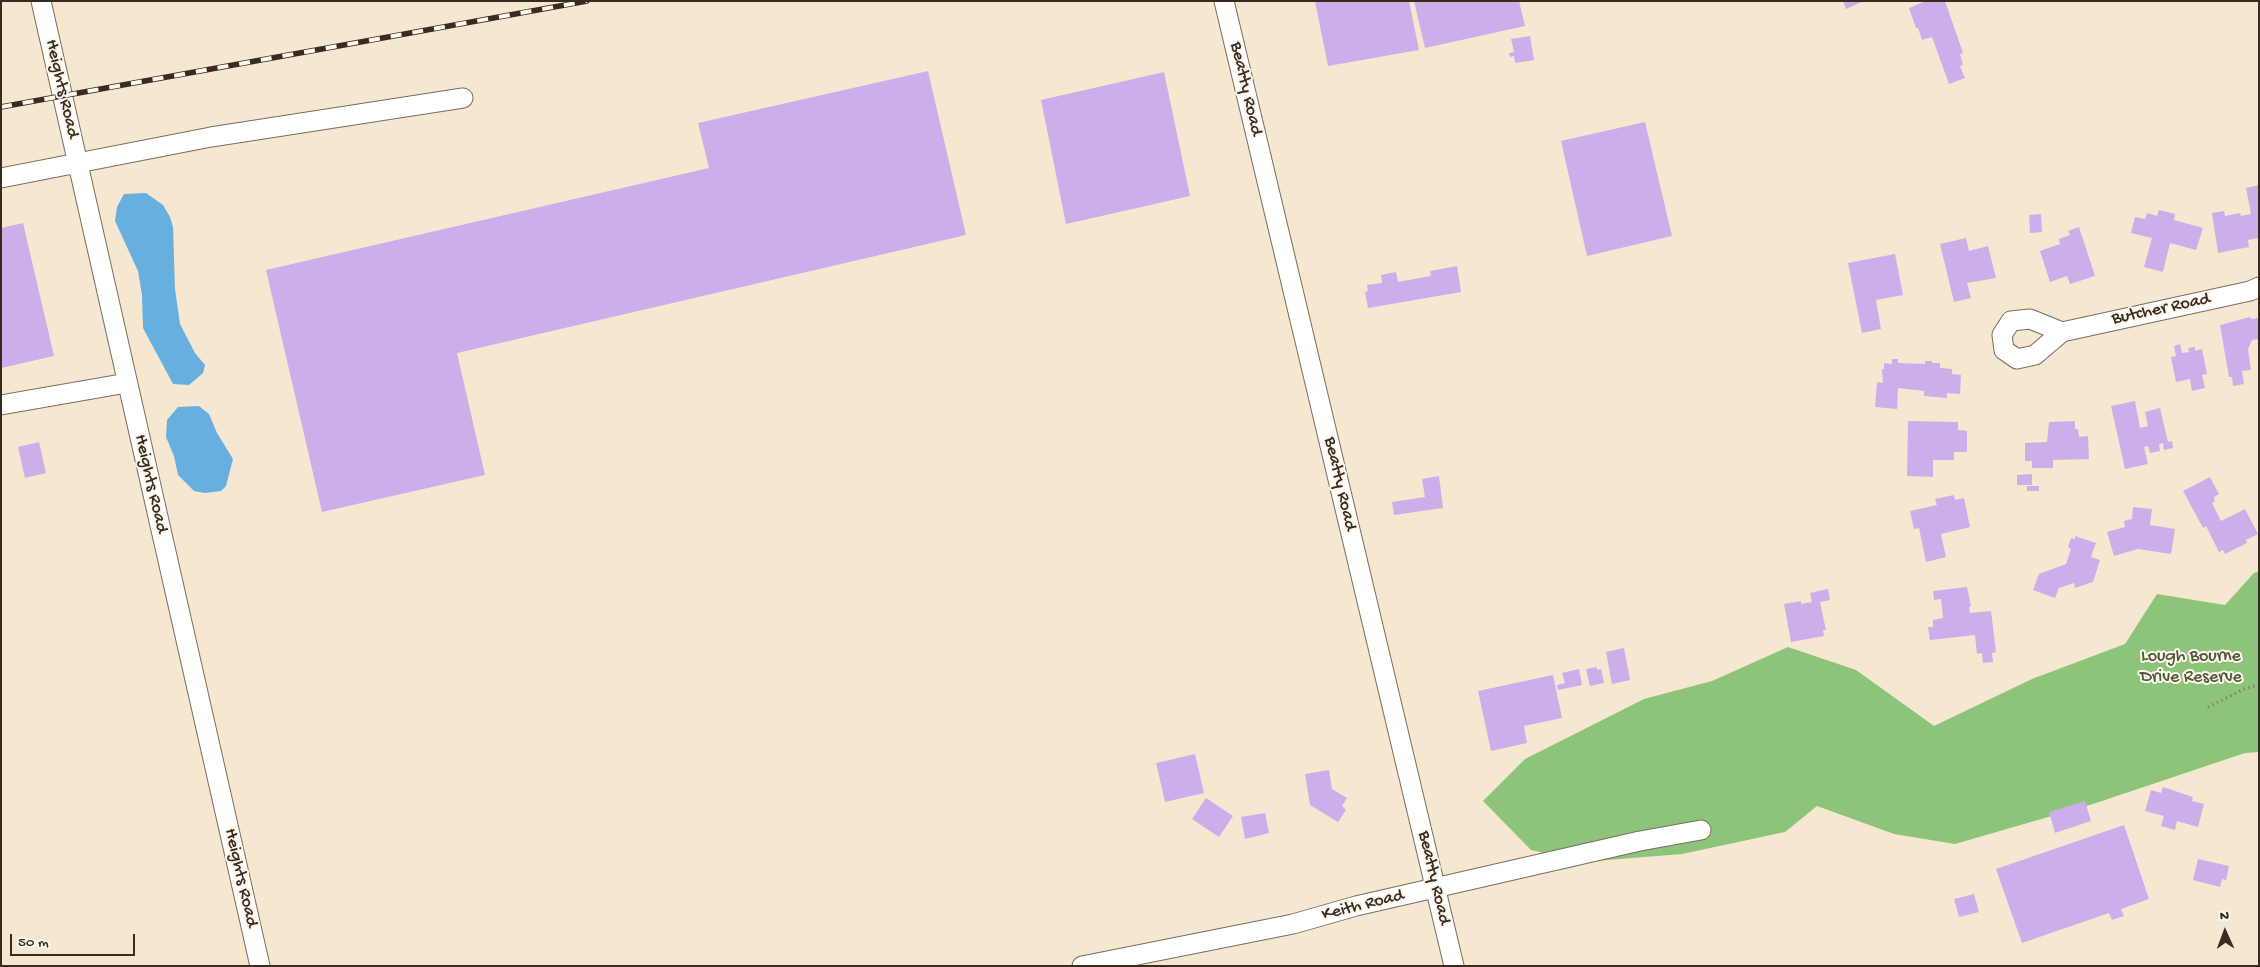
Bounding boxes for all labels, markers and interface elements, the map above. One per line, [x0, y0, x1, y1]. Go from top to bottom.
street label: Heights Road [39, 37, 83, 141]
street label: Beatty Road [1224, 40, 1266, 138]
street label: Butcher Road [2110, 289, 2212, 331]
street label: Heights Road [128, 432, 172, 536]
street label: Beatty Road [1318, 435, 1360, 533]
park label: Lough Bourne Drive Reserve [2140, 646, 2242, 689]
street label: Heights Road [218, 826, 262, 930]
street label: Beatty Road [1412, 829, 1454, 927]
street label: Keith Road [1320, 885, 1406, 927]
north arrow [2200, 907, 2250, 957]
text: N [2220, 908, 2229, 925]
scale bar [12, 924, 138, 956]
text: 50 m [18, 934, 49, 952]

